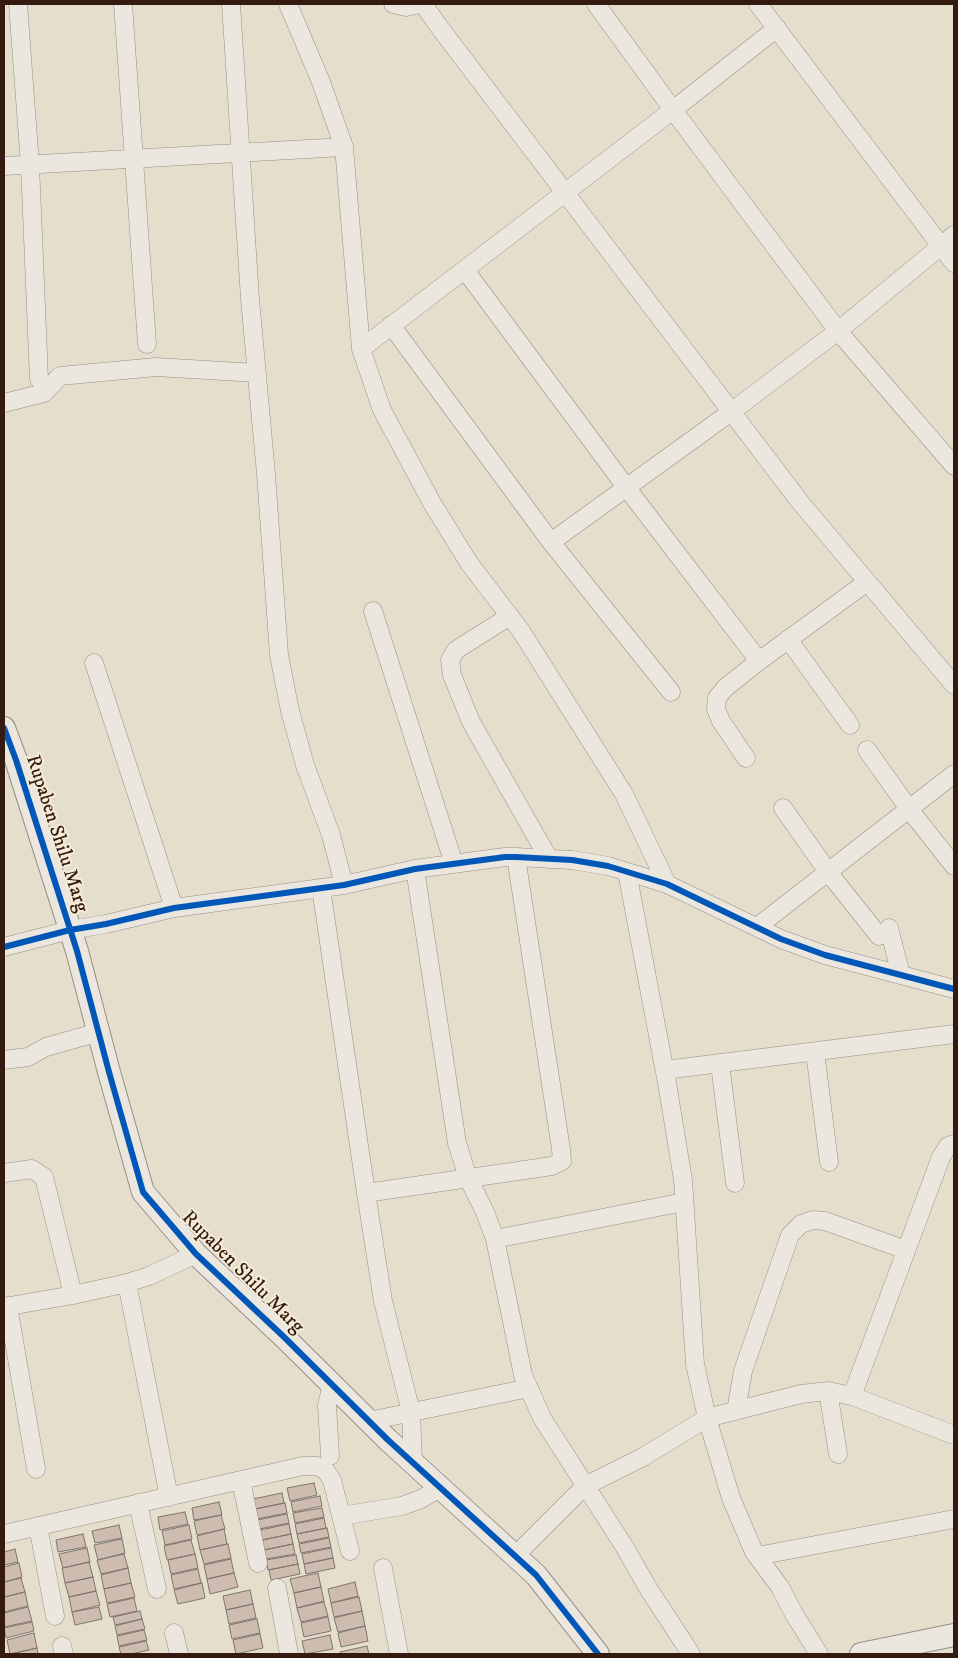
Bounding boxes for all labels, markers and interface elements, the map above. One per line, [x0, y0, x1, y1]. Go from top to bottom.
street label: Rupaben Shilu Marg [19, 752, 93, 916]
street label: Rupaben Shilu Marg [176, 1207, 308, 1339]

